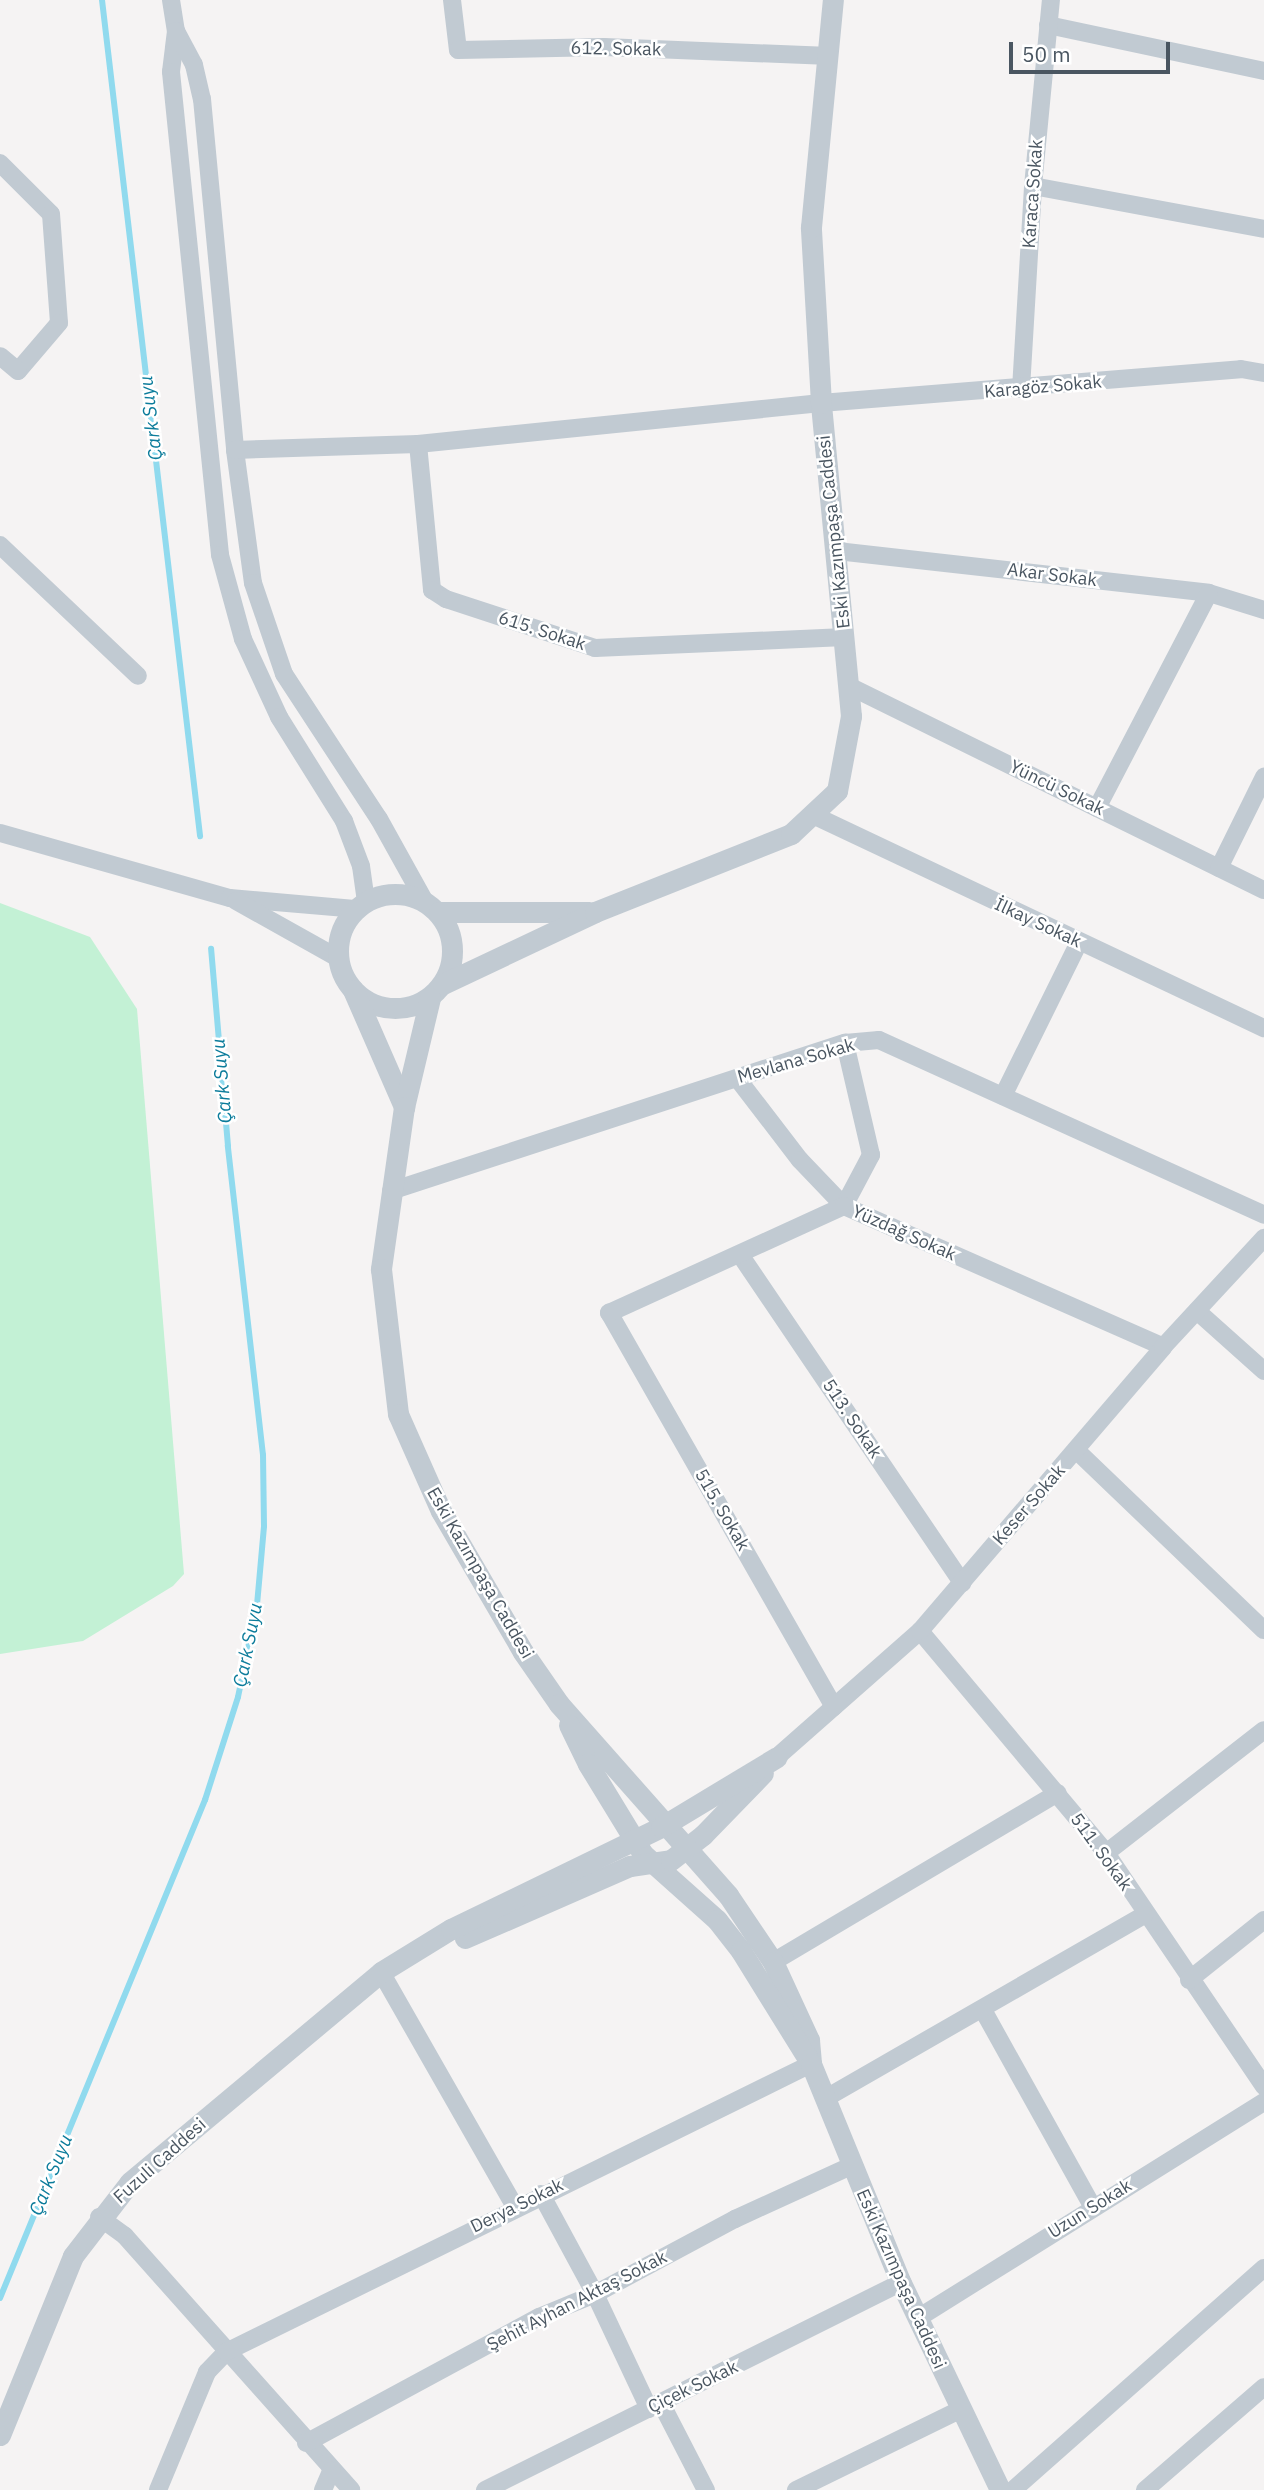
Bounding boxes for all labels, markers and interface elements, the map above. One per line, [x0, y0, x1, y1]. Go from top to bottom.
scale bar [1012, 28, 1173, 72]
street label: 612. Sokak [571, 37, 661, 61]
text: 50 m [1022, 40, 1071, 68]
street label: Karaca Sokak [1018, 139, 1048, 249]
street label: Karagöz Sokak [983, 371, 1103, 403]
water label: Çark Suyu [135, 374, 167, 462]
street label: Eski Kazımpaşa Caddesi [813, 434, 855, 630]
street label: Akar Sokak [1006, 559, 1098, 591]
street label: 615. Sokak [496, 607, 588, 655]
street label: Yüncü Sokak [1006, 756, 1108, 820]
street label: İlkay Sokak [991, 894, 1085, 952]
street label: Mevlana Sokak [735, 1034, 857, 1088]
water label: Çark Suyu [207, 1038, 237, 1124]
street label: Yüzdağ Sokak [849, 1200, 959, 1266]
street label: 513. Sokak [818, 1375, 886, 1463]
street label: Keser Sokak [988, 1460, 1070, 1550]
street label: 515. Sokak [690, 1465, 754, 1555]
street label: Eski Kazımpaşa Caddesi [422, 1483, 538, 1663]
water label: Çark Suyu [229, 1601, 267, 1689]
street label: 511. Sokak [1066, 1809, 1136, 1895]
street label: Fuzuli Caddesi [109, 2114, 211, 2208]
water label: Çark Suyu [25, 2131, 77, 2219]
street label: Derya Sokak [467, 2174, 567, 2238]
street label: Uzun Sokak [1044, 2175, 1136, 2243]
street label: Eski Kazımpaşa Caddesi [852, 2186, 950, 2372]
street label: Şehit Ayhan Aktaş Sokak [483, 2246, 671, 2356]
street label: Çiçek Sokak [645, 2356, 741, 2418]

